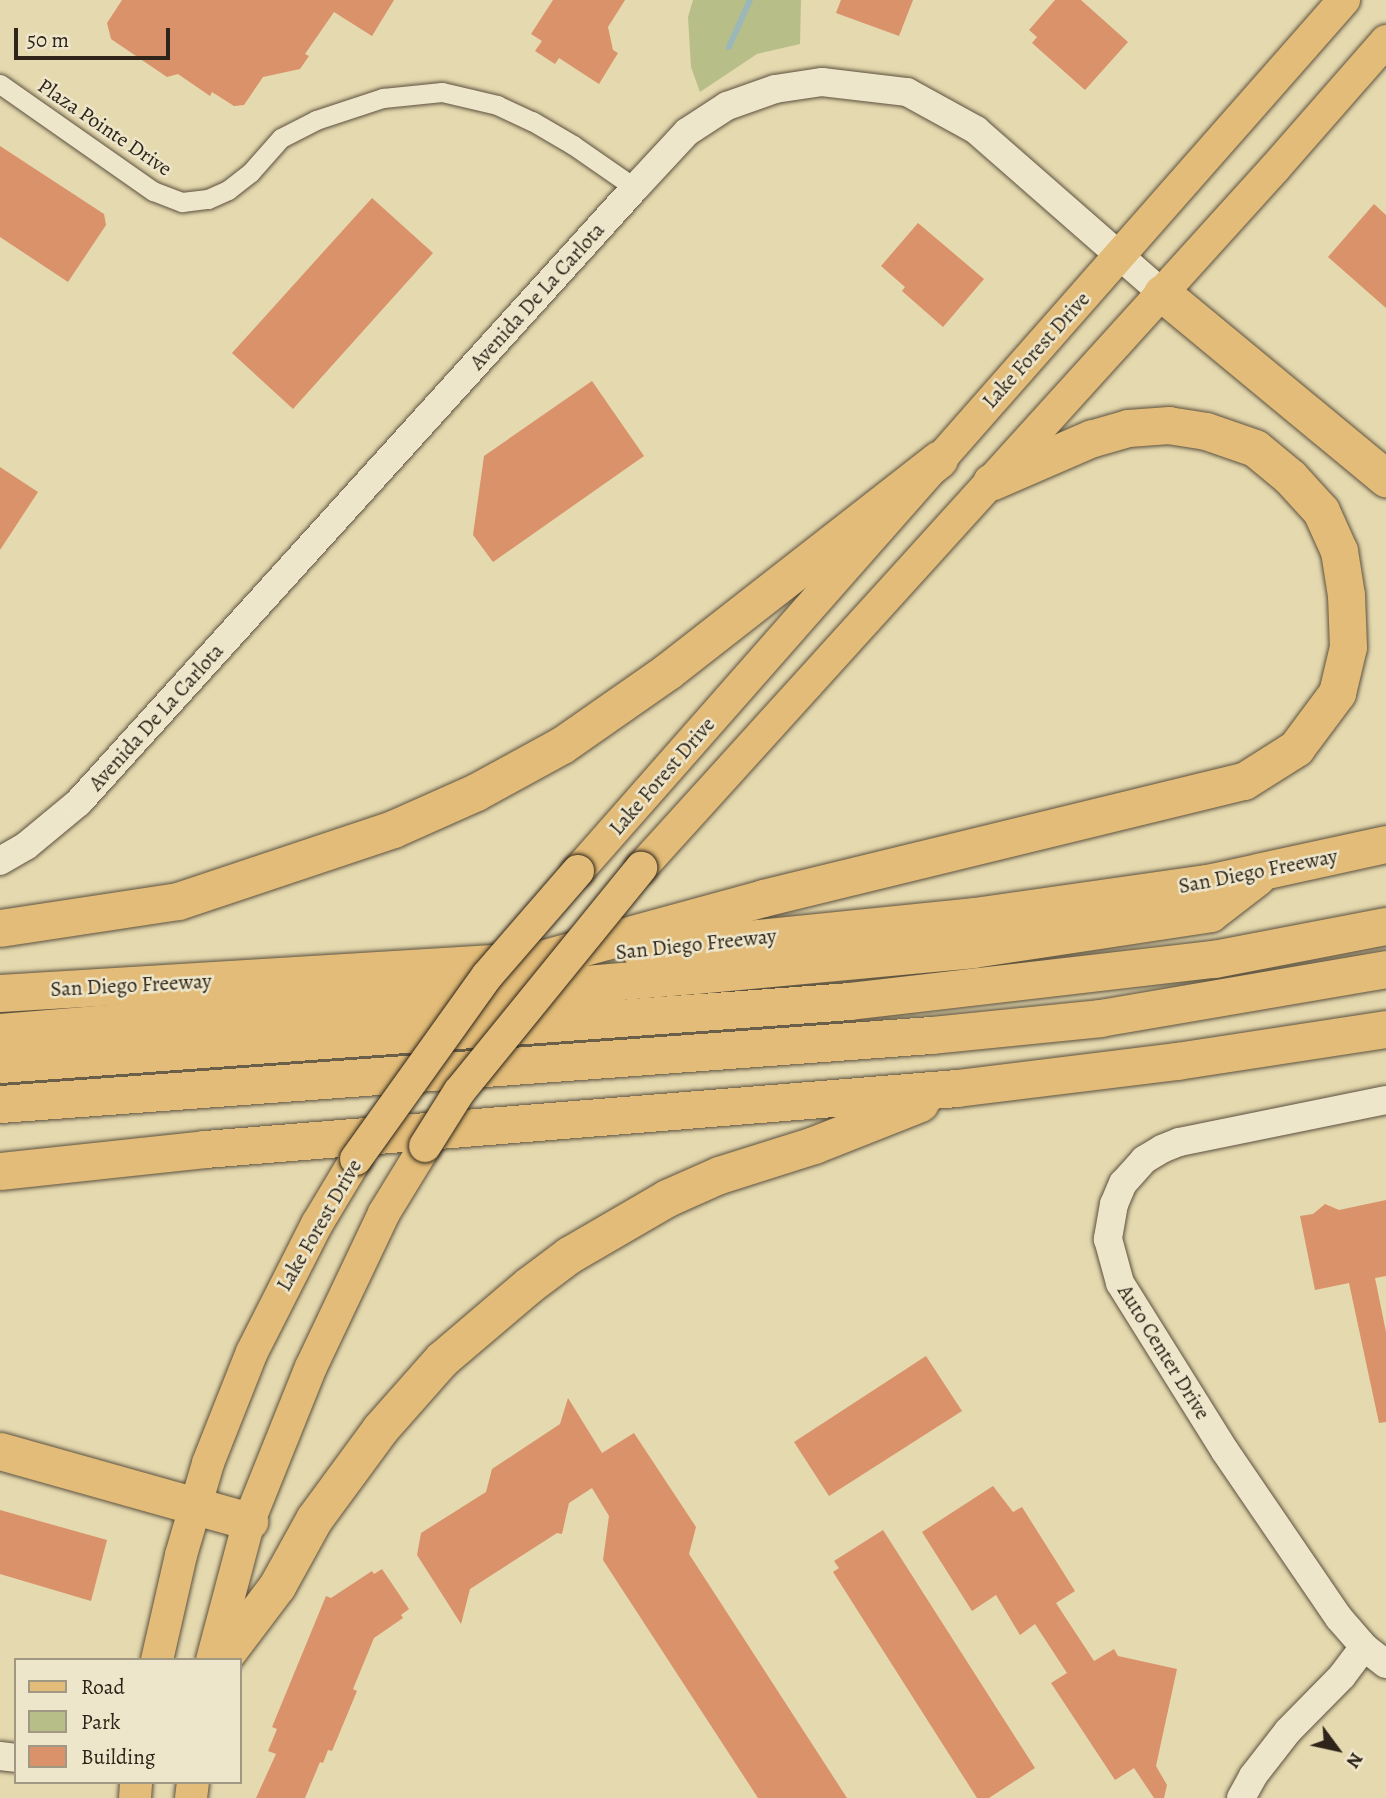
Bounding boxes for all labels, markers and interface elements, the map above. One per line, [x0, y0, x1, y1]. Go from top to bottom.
scale bar [18, 14, 173, 58]
text: 50 m [27, 26, 69, 54]
street label: Plaza Pointe Drive [33, 73, 177, 181]
street label: Avenida De La Carlota [464, 217, 610, 375]
street label: Lake Forest Drive [977, 287, 1095, 413]
street label: Avenida De La Carlota [83, 638, 229, 796]
street label: Lake Forest Drive [604, 712, 720, 840]
street label: San Diego Freeway [1176, 843, 1340, 899]
street label: San Diego Freeway [614, 923, 778, 965]
street label: San Diego Freeway [50, 968, 212, 1002]
street label: Lake Forest Drive [271, 1155, 367, 1295]
street label: Auto Center Drive [1112, 1280, 1216, 1424]
legend [14, 1658, 242, 1784]
text: Road [81, 1673, 125, 1701]
text: Park [81, 1708, 120, 1736]
north arrow [1302, 1714, 1372, 1784]
text: Building [81, 1743, 155, 1771]
text: N [1340, 1748, 1369, 1773]

